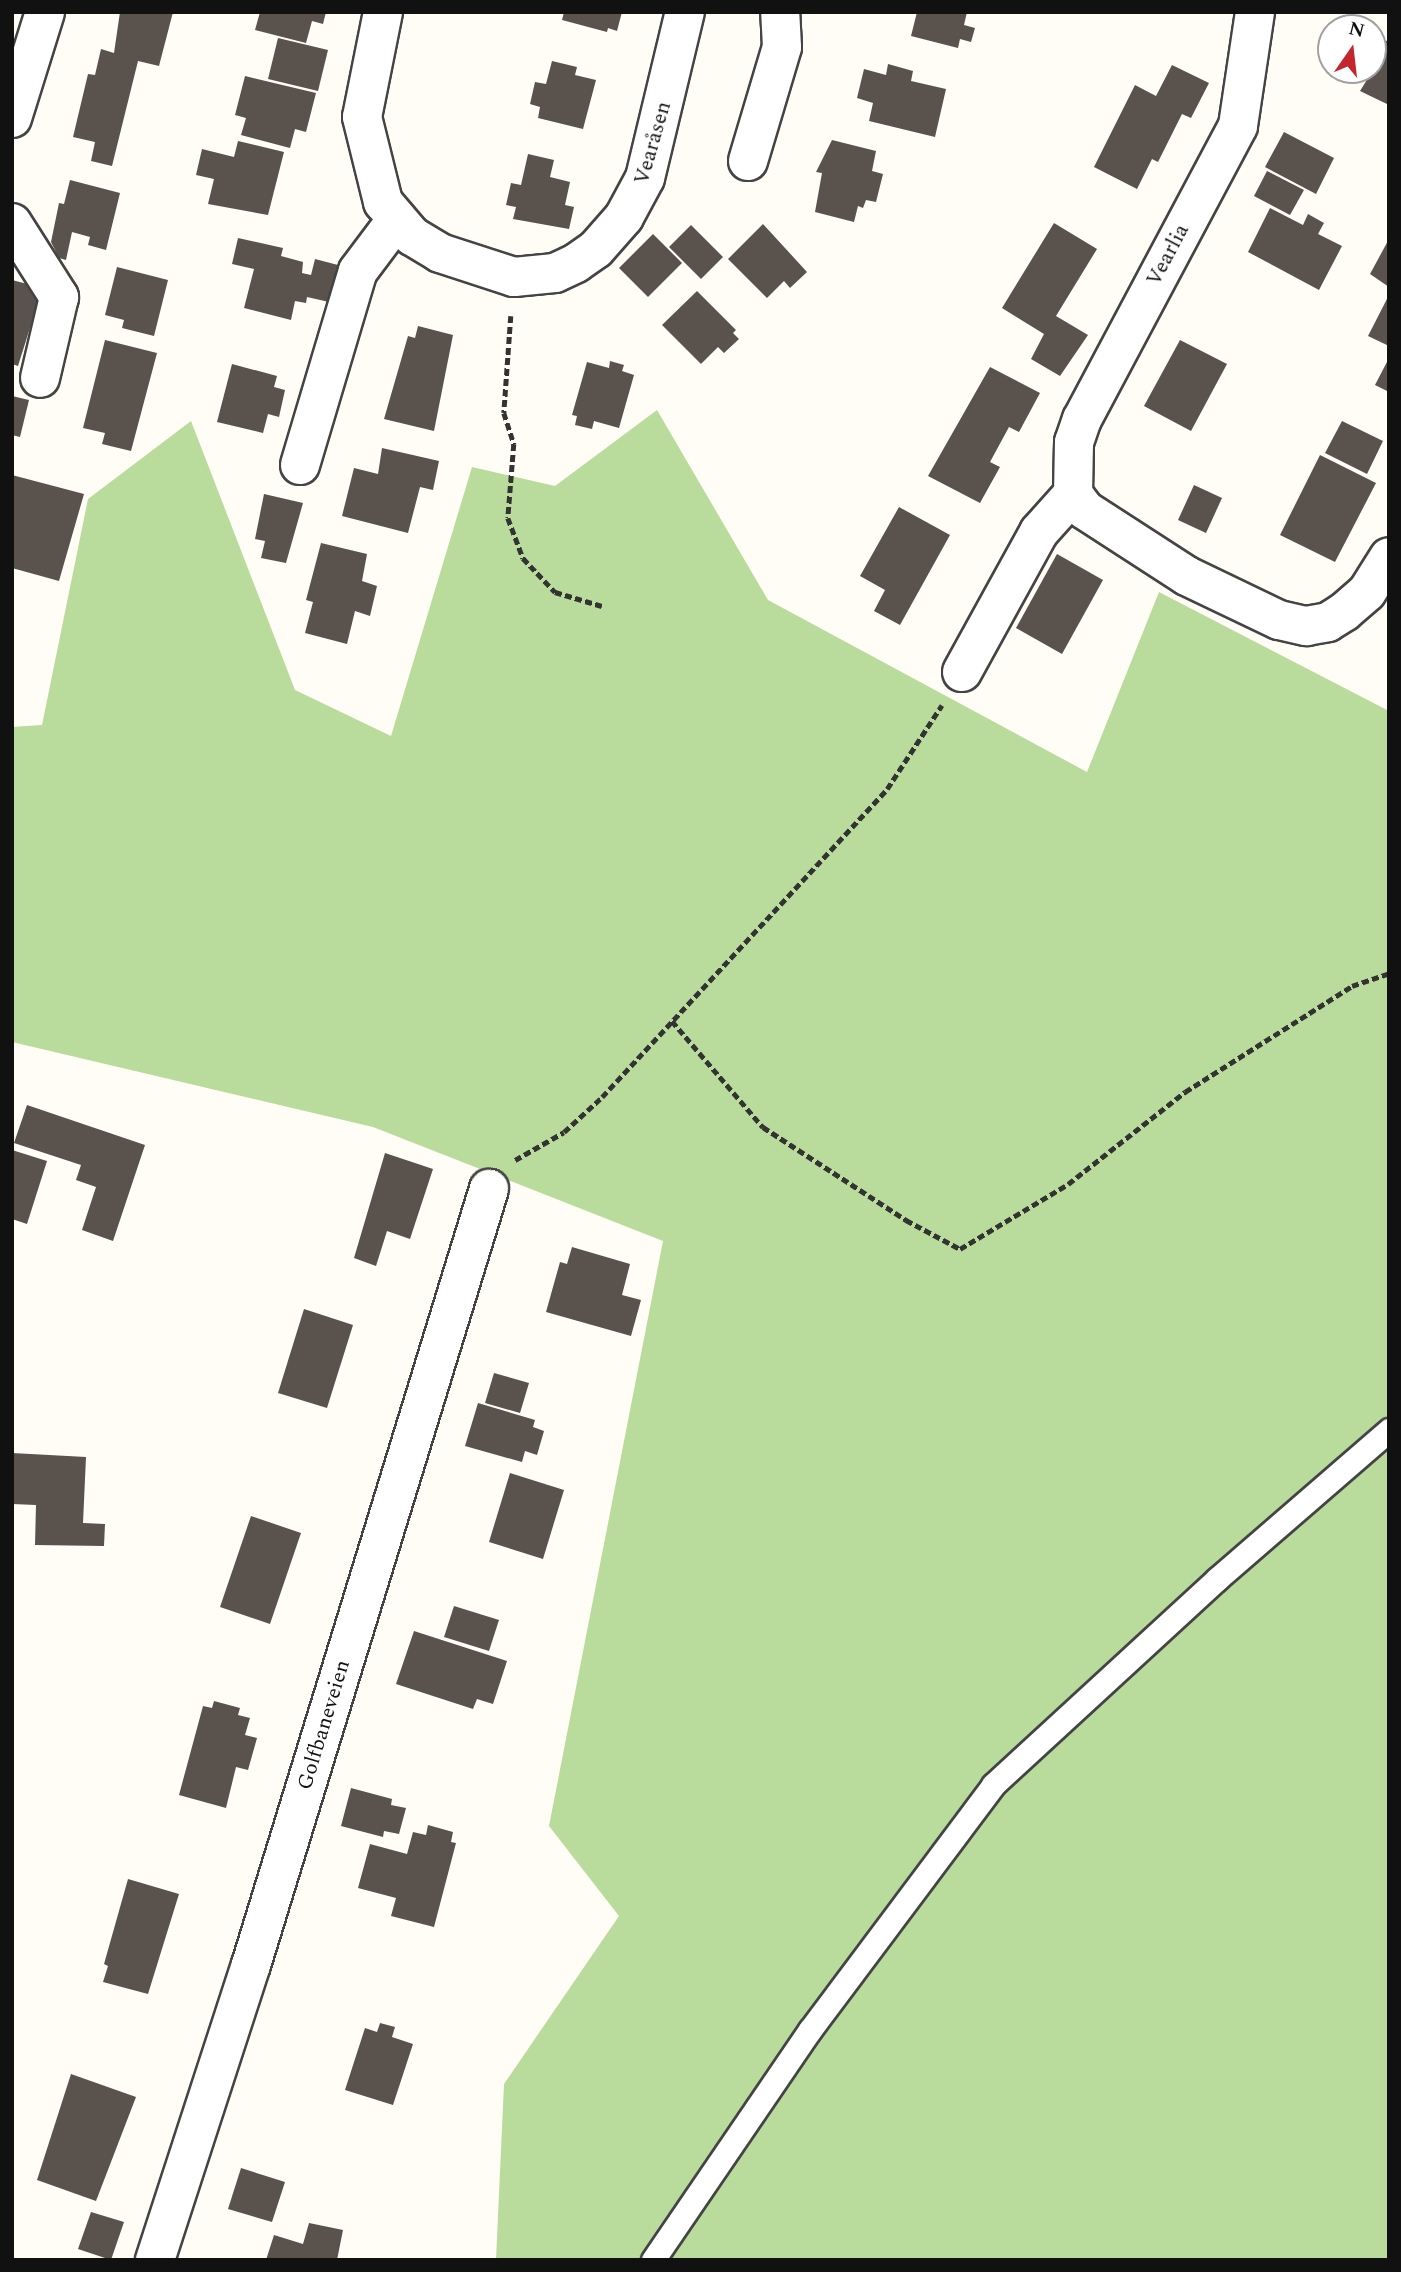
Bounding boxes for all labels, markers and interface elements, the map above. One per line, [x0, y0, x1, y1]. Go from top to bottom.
north arrow [1317, 14, 1387, 84]
text: N [1346, 14, 1368, 46]
street label: Vearåsen [629, 99, 677, 187]
street label: Vearlia [1141, 220, 1195, 290]
street label: Golfbaneveien [292, 1657, 356, 1793]

